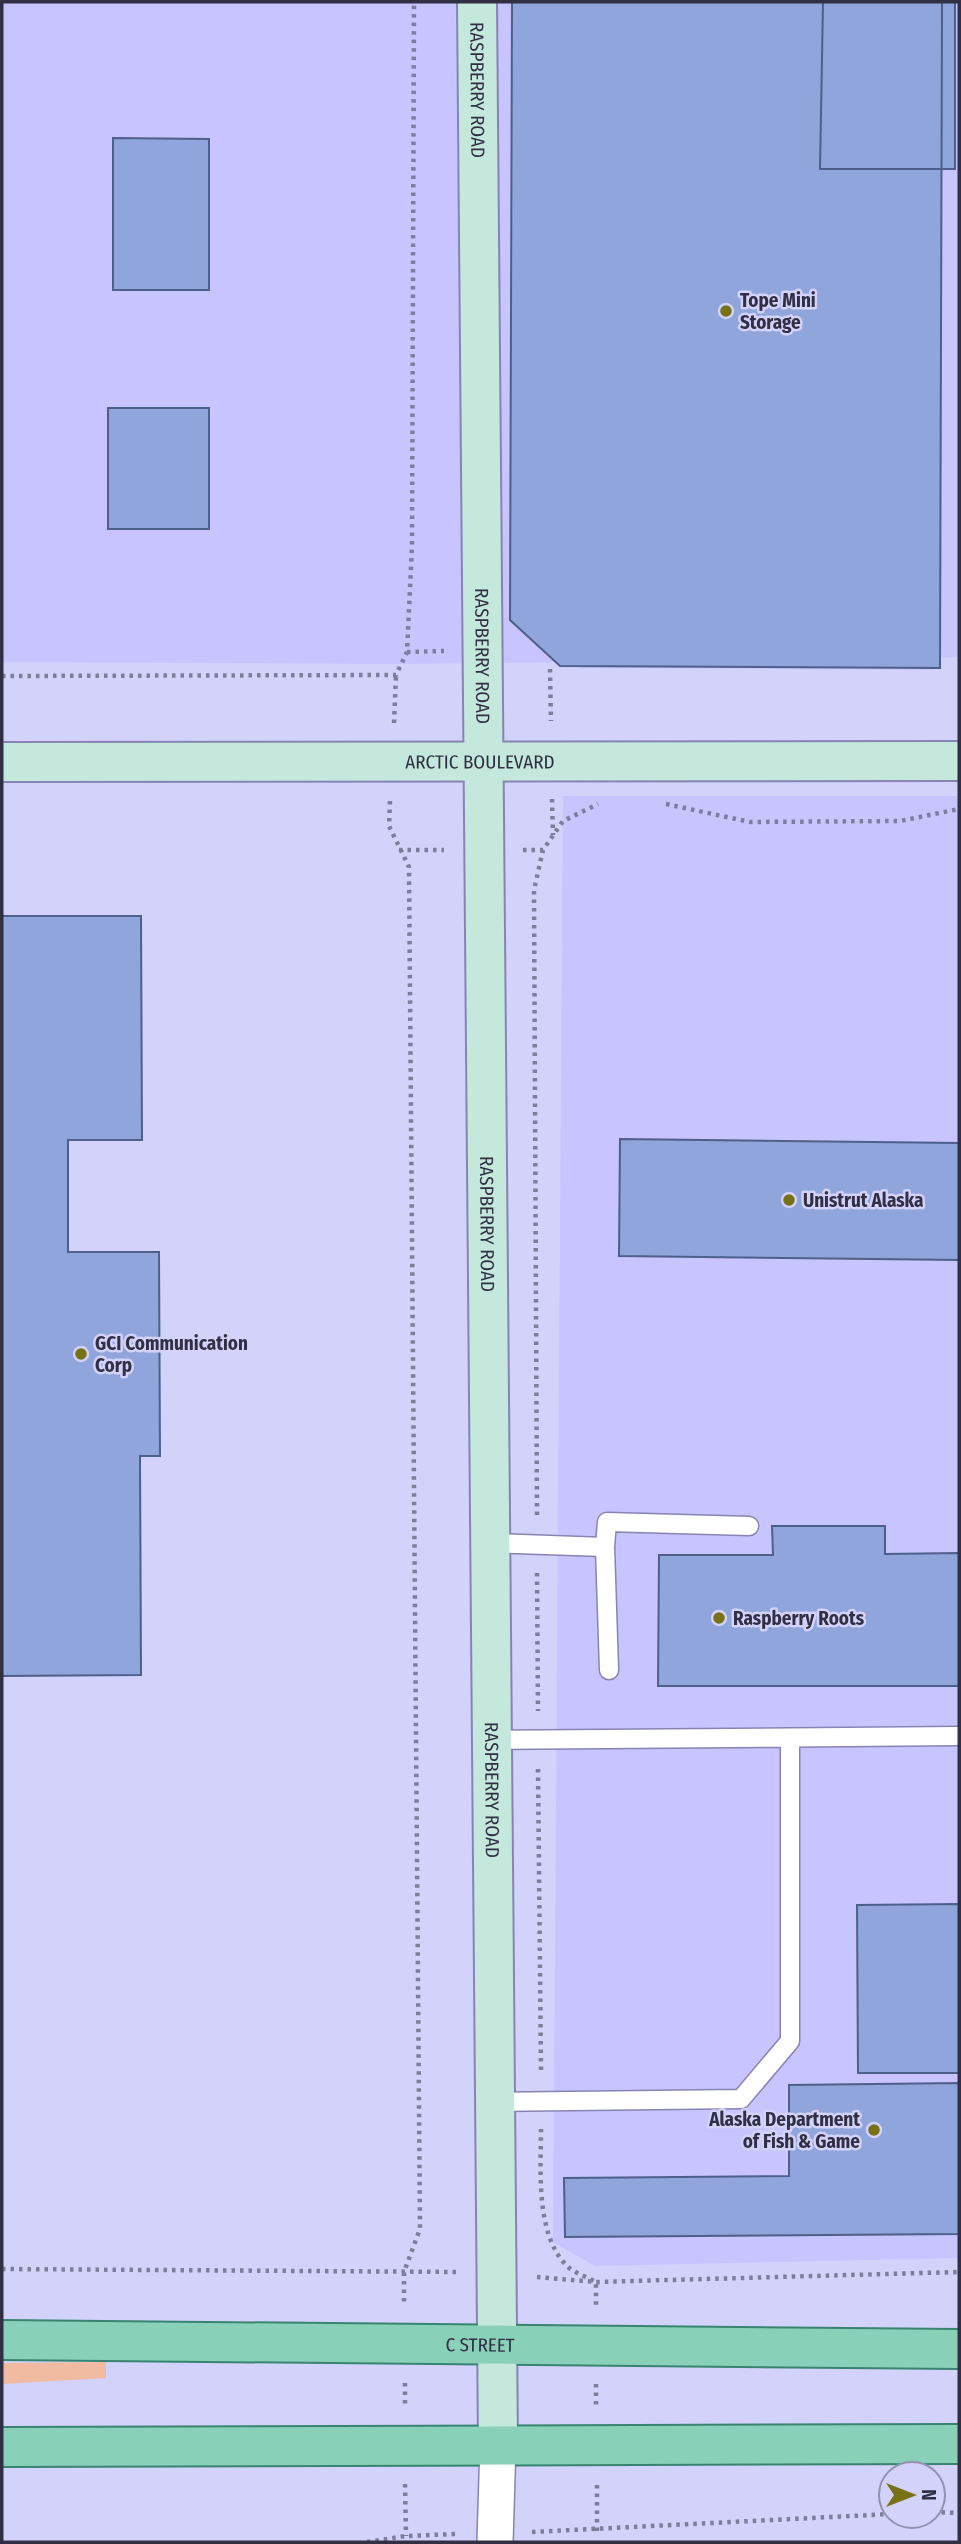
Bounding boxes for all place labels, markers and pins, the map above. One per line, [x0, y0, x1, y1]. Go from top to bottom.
place label: Tope Mini Storage [740, 289, 816, 334]
marker: Tope Mini Storage [718, 303, 734, 319]
place label: Unistrut Alaska [803, 1189, 923, 1212]
marker: Unistrut Alaska [781, 1192, 797, 1208]
place label: GCI Communication Corp [95, 1332, 248, 1377]
marker: GCI Communication Corp [73, 1346, 89, 1362]
place label: Raspberry Roots [733, 1607, 865, 1630]
marker: Raspberry Roots [711, 1610, 727, 1626]
place label: Alaska Department of Fish & Game [708, 2108, 860, 2153]
marker: Alaska Department of Fish & Game [866, 2122, 882, 2138]

